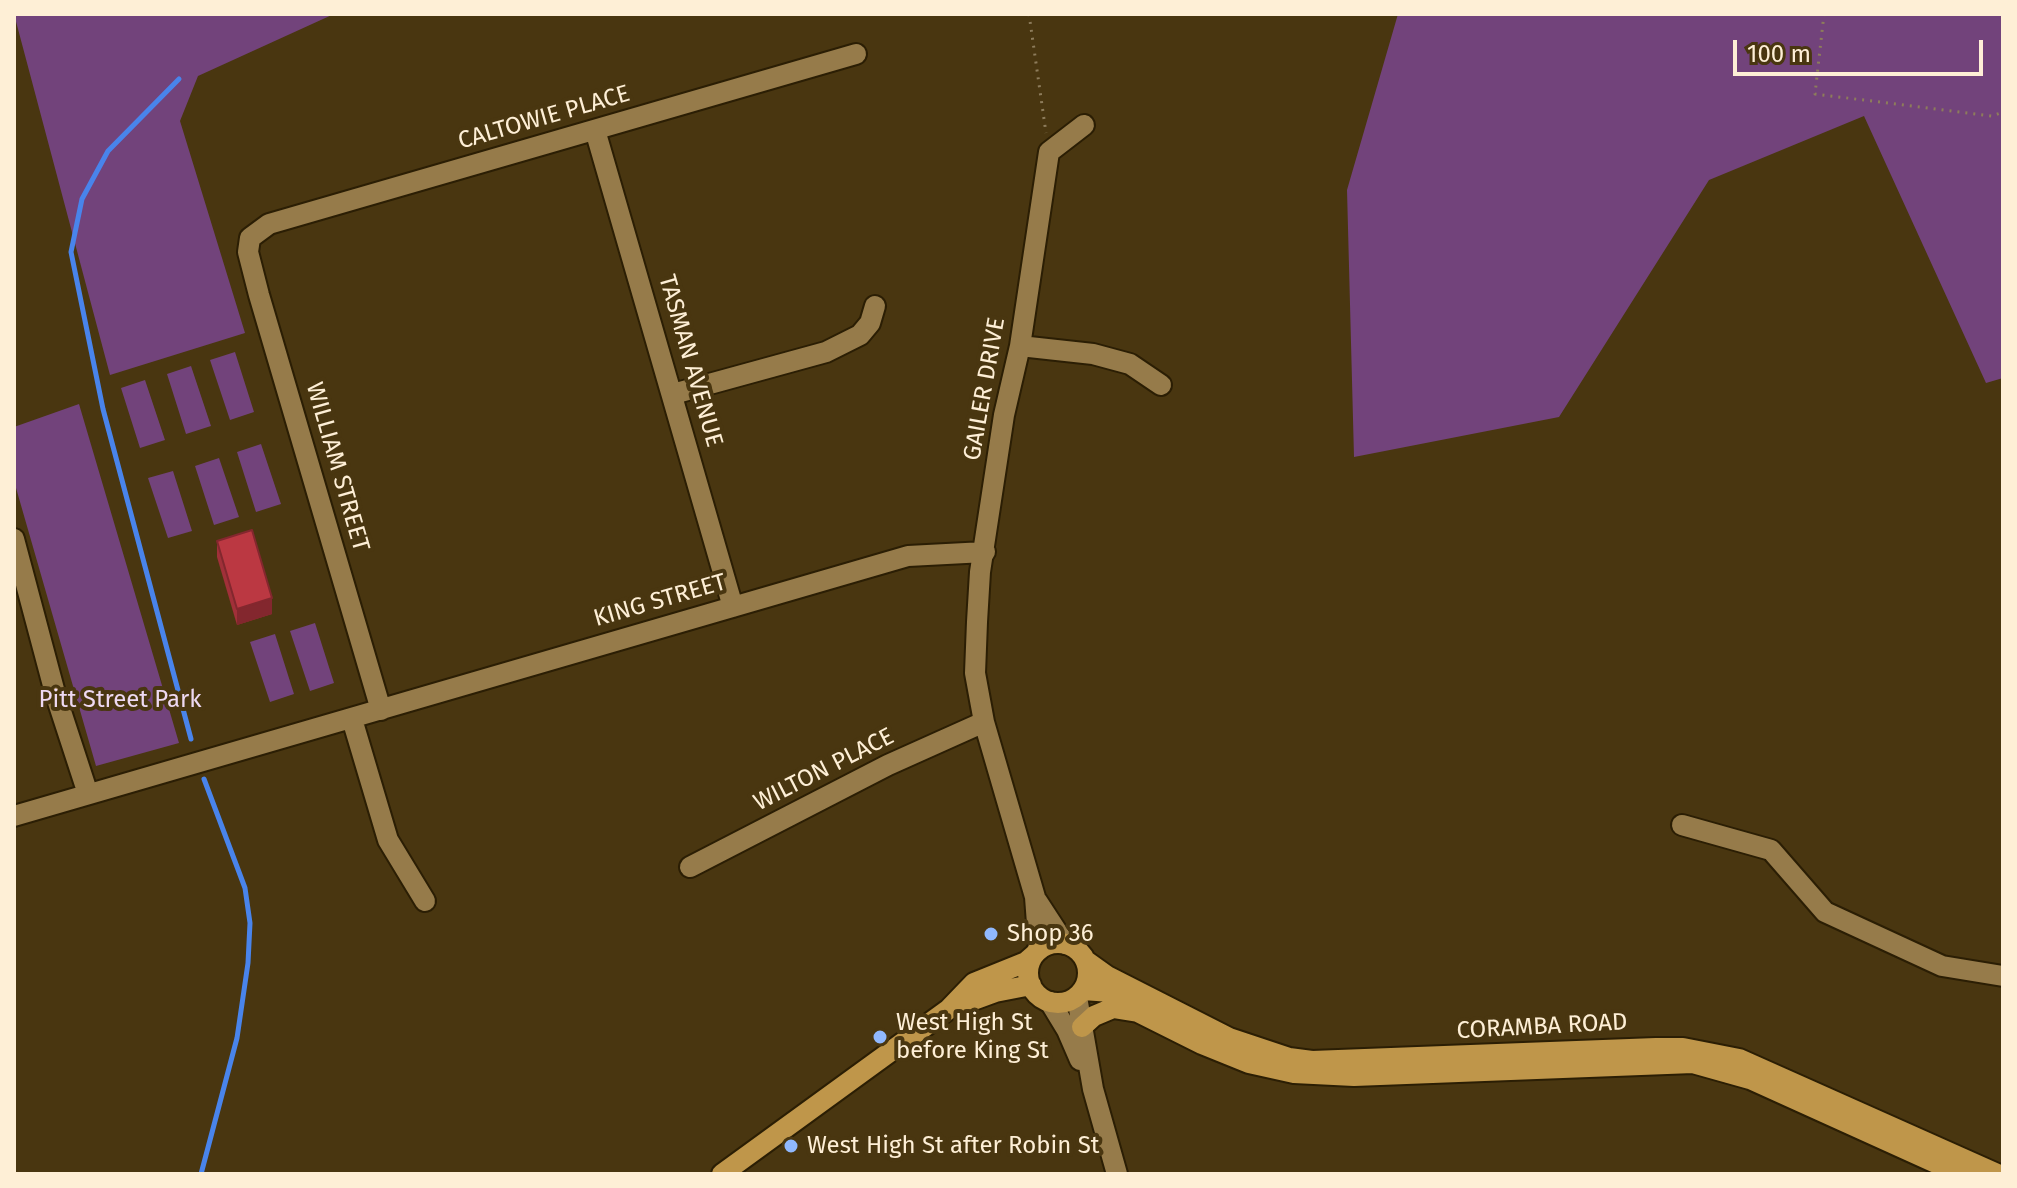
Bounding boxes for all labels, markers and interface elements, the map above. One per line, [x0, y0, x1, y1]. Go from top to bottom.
scale bar [1737, 24, 1987, 74]
text: 100 m [1747, 40, 1811, 68]
street label: CALTOWIE PLACE [455, 80, 633, 156]
street label: TASMAN AVENUE [652, 272, 728, 450]
street label: GAILER DRIVE [958, 315, 1012, 463]
street label: WILLIAM STREET [299, 379, 375, 555]
street label: KING STREET [590, 568, 730, 634]
park label: Pitt Street Park [38, 686, 202, 714]
street label: WILTON PLACE [749, 722, 899, 818]
place label: Shop 36 [1007, 920, 1094, 948]
marker: Shop 36 [982, 925, 1000, 943]
street label: CORAMBA ROAD [1456, 1008, 1628, 1046]
place label: West High St before King St [896, 1009, 1049, 1065]
marker: West High St before King St [871, 1028, 889, 1046]
place label: West High St after Robin St [807, 1132, 1099, 1160]
marker: West High St after Robin St [782, 1137, 800, 1155]

